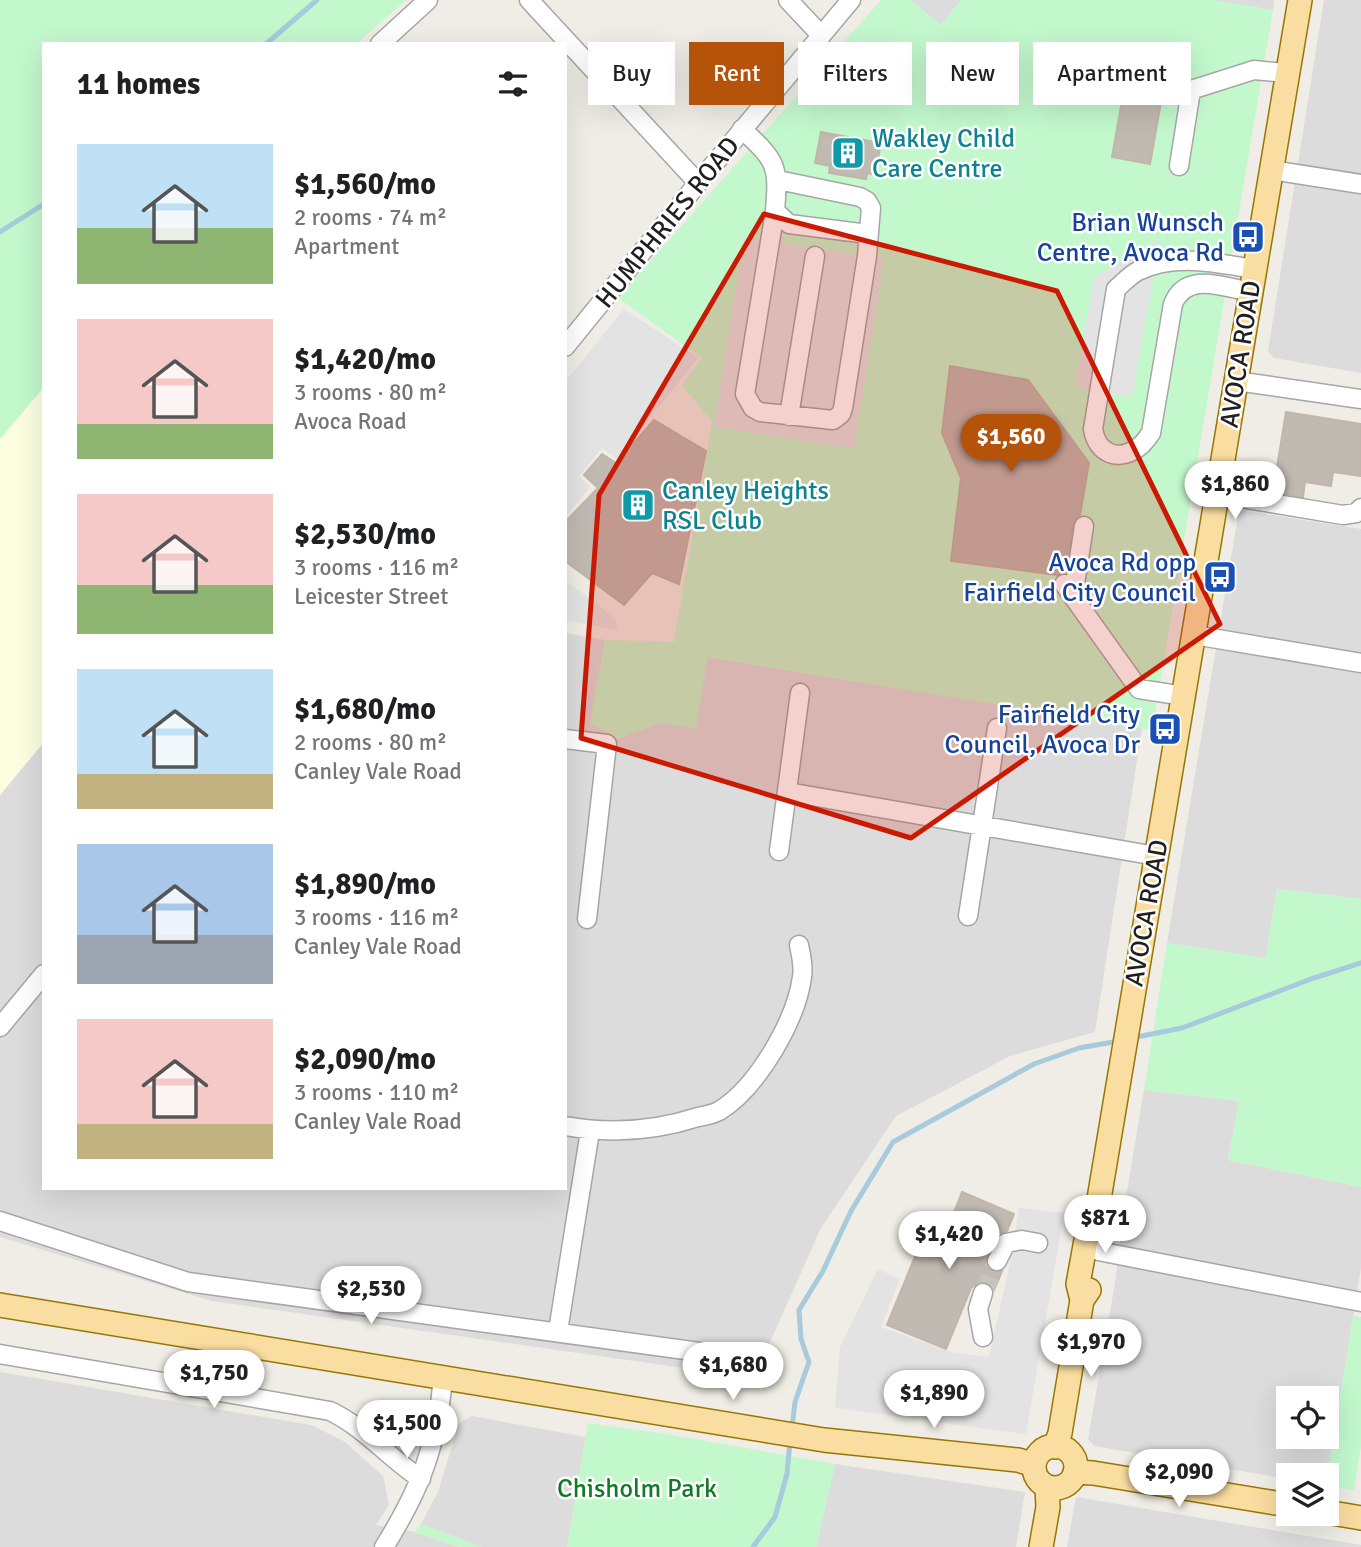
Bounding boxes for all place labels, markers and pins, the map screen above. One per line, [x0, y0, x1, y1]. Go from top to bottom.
place label: Wakley Child Care Centre [872, 123, 1015, 185]
building icon: Wakley Child Care Centre [829, 134, 867, 172]
place label: Brian Wunsch Centre, Avoca Rd [1037, 207, 1224, 269]
bus stop icon: Brian Wunsch Centre, Avoca Rd [1229, 218, 1267, 256]
pin: $1,560 [954, 414, 1068, 474]
pin: $1,860 [1178, 462, 1292, 521]
place label: Canley Heights RSL Club [662, 475, 829, 537]
building icon: Canley Heights RSL Club [619, 486, 657, 524]
place label: Avoca Rd opp Fairfield City Council [963, 547, 1196, 609]
bus stop icon: Avoca Rd opp Fairfield City Council [1201, 558, 1239, 596]
place label: Fairfield City Council, Avoca Dr [945, 699, 1140, 761]
bus stop icon: Fairfield City Council, Avoca Dr [1146, 710, 1184, 748]
pin: $871 [1064, 1196, 1146, 1255]
pin: $1,420 [892, 1212, 1006, 1271]
pin: $2,530 [314, 1266, 428, 1326]
pin: $1,970 [1034, 1320, 1148, 1379]
pin: $1,680 [676, 1342, 790, 1402]
pin: $1,750 [157, 1350, 271, 1410]
pin: $1,890 [877, 1370, 991, 1430]
pin: $1,500 [350, 1400, 464, 1460]
pin: $2,090 [1122, 1450, 1236, 1509]

